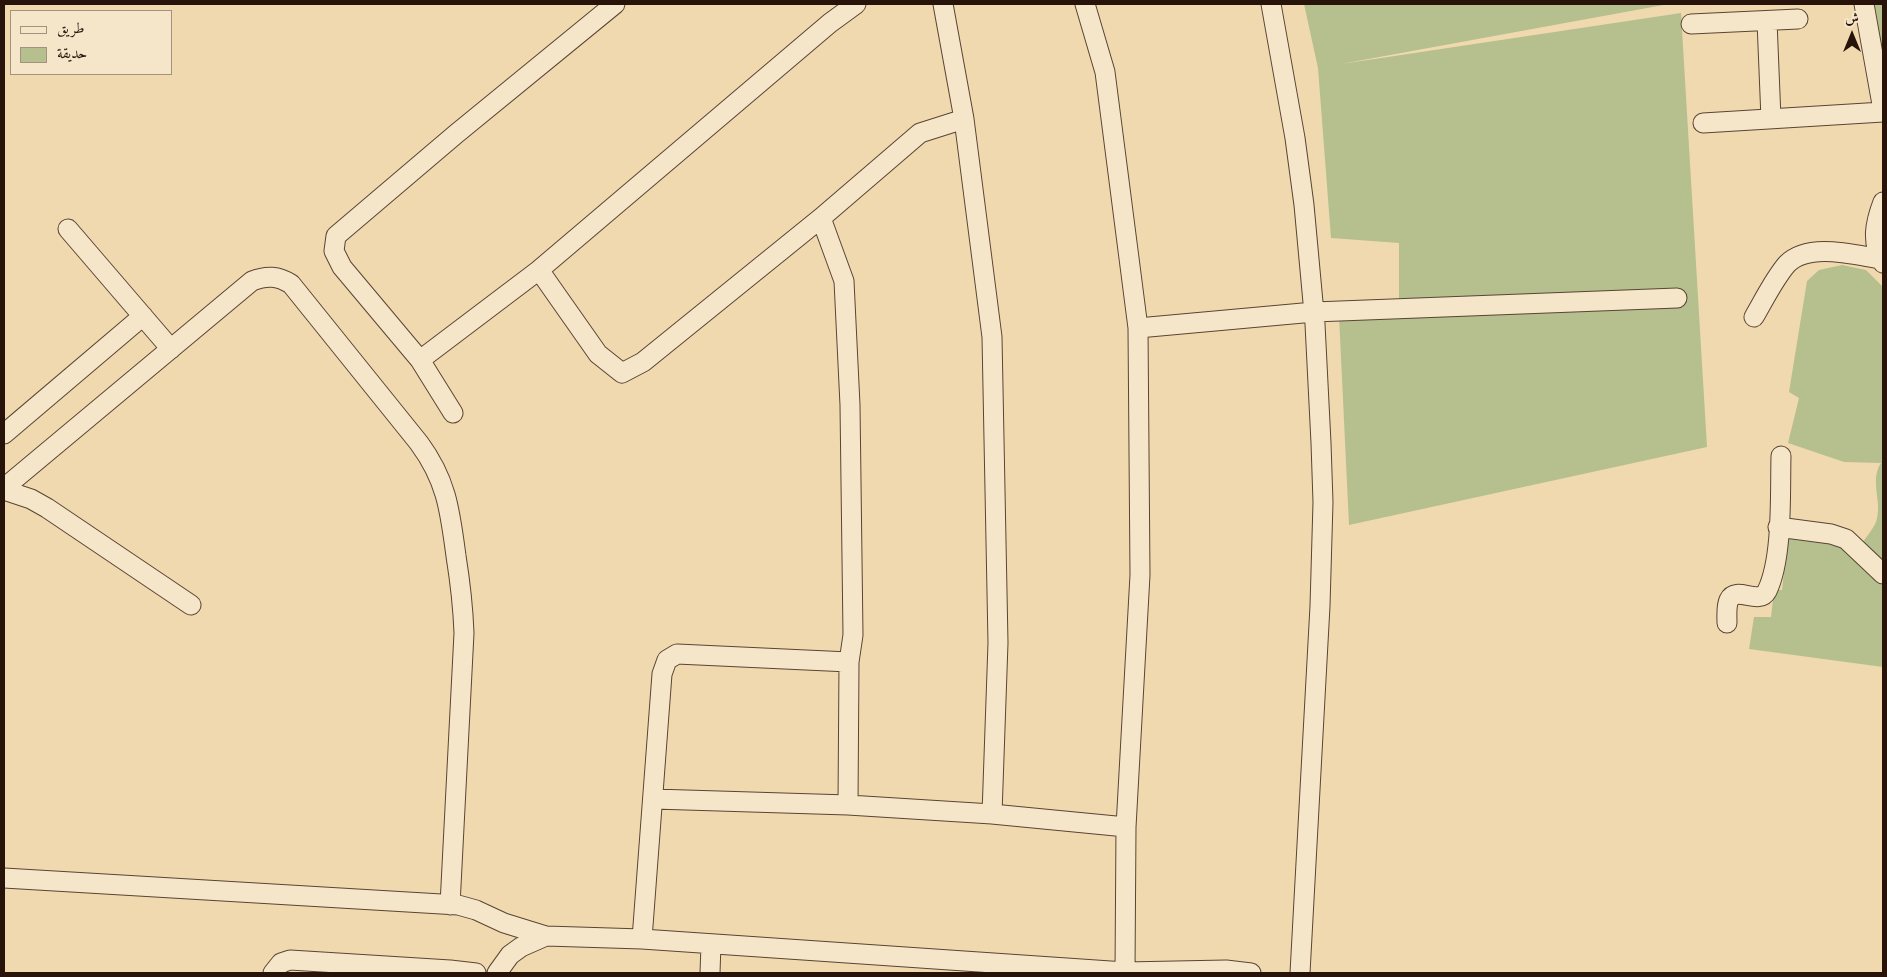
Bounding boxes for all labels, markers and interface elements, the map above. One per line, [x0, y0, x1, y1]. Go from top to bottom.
legend [10, 10, 172, 75]
north arrow [1827, 10, 1877, 60]
text: ش [1845, 10, 1859, 30]
text: طريق [57, 19, 84, 40]
text: حديقة [57, 44, 87, 65]

